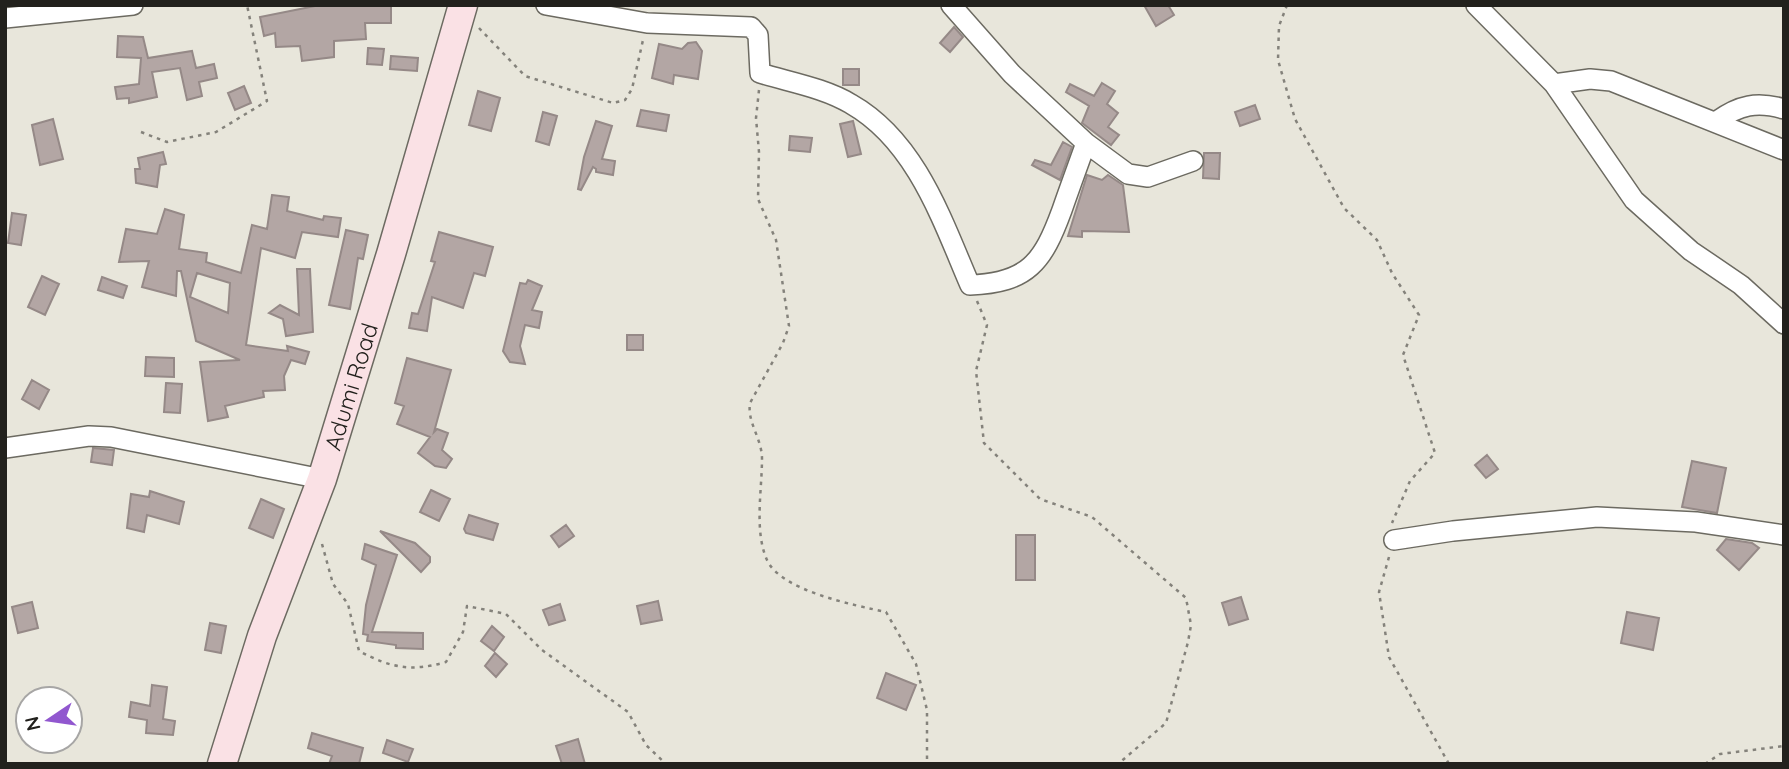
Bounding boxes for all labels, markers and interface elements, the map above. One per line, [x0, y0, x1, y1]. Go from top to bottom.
street label: Adumi Road [317, 319, 384, 454]
north arrow [14, 685, 84, 755]
text: N [19, 714, 46, 733]

